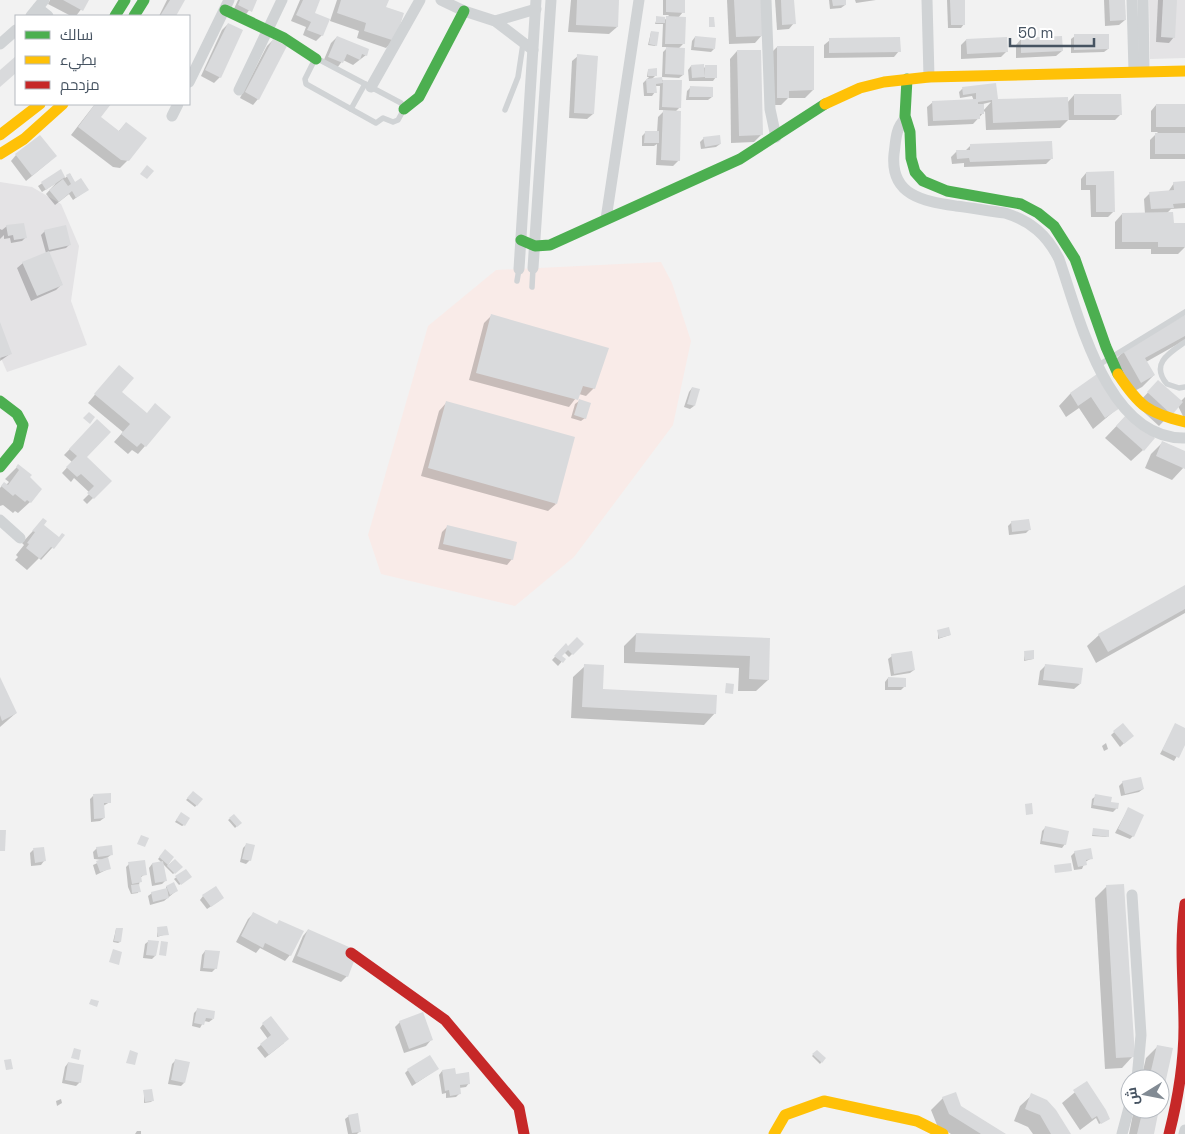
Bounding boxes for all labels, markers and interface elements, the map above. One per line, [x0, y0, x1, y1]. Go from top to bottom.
legend [15, 15, 190, 105]
scale bar [1010, 15, 1094, 47]
text: 50 m [1018, 23, 1053, 42]
text: سالك [60, 25, 93, 44]
text: بطيء [60, 50, 97, 72]
text: مزدحم [60, 75, 100, 95]
north arrow [1120, 1069, 1170, 1119]
text: ش [1122, 1086, 1143, 1107]

